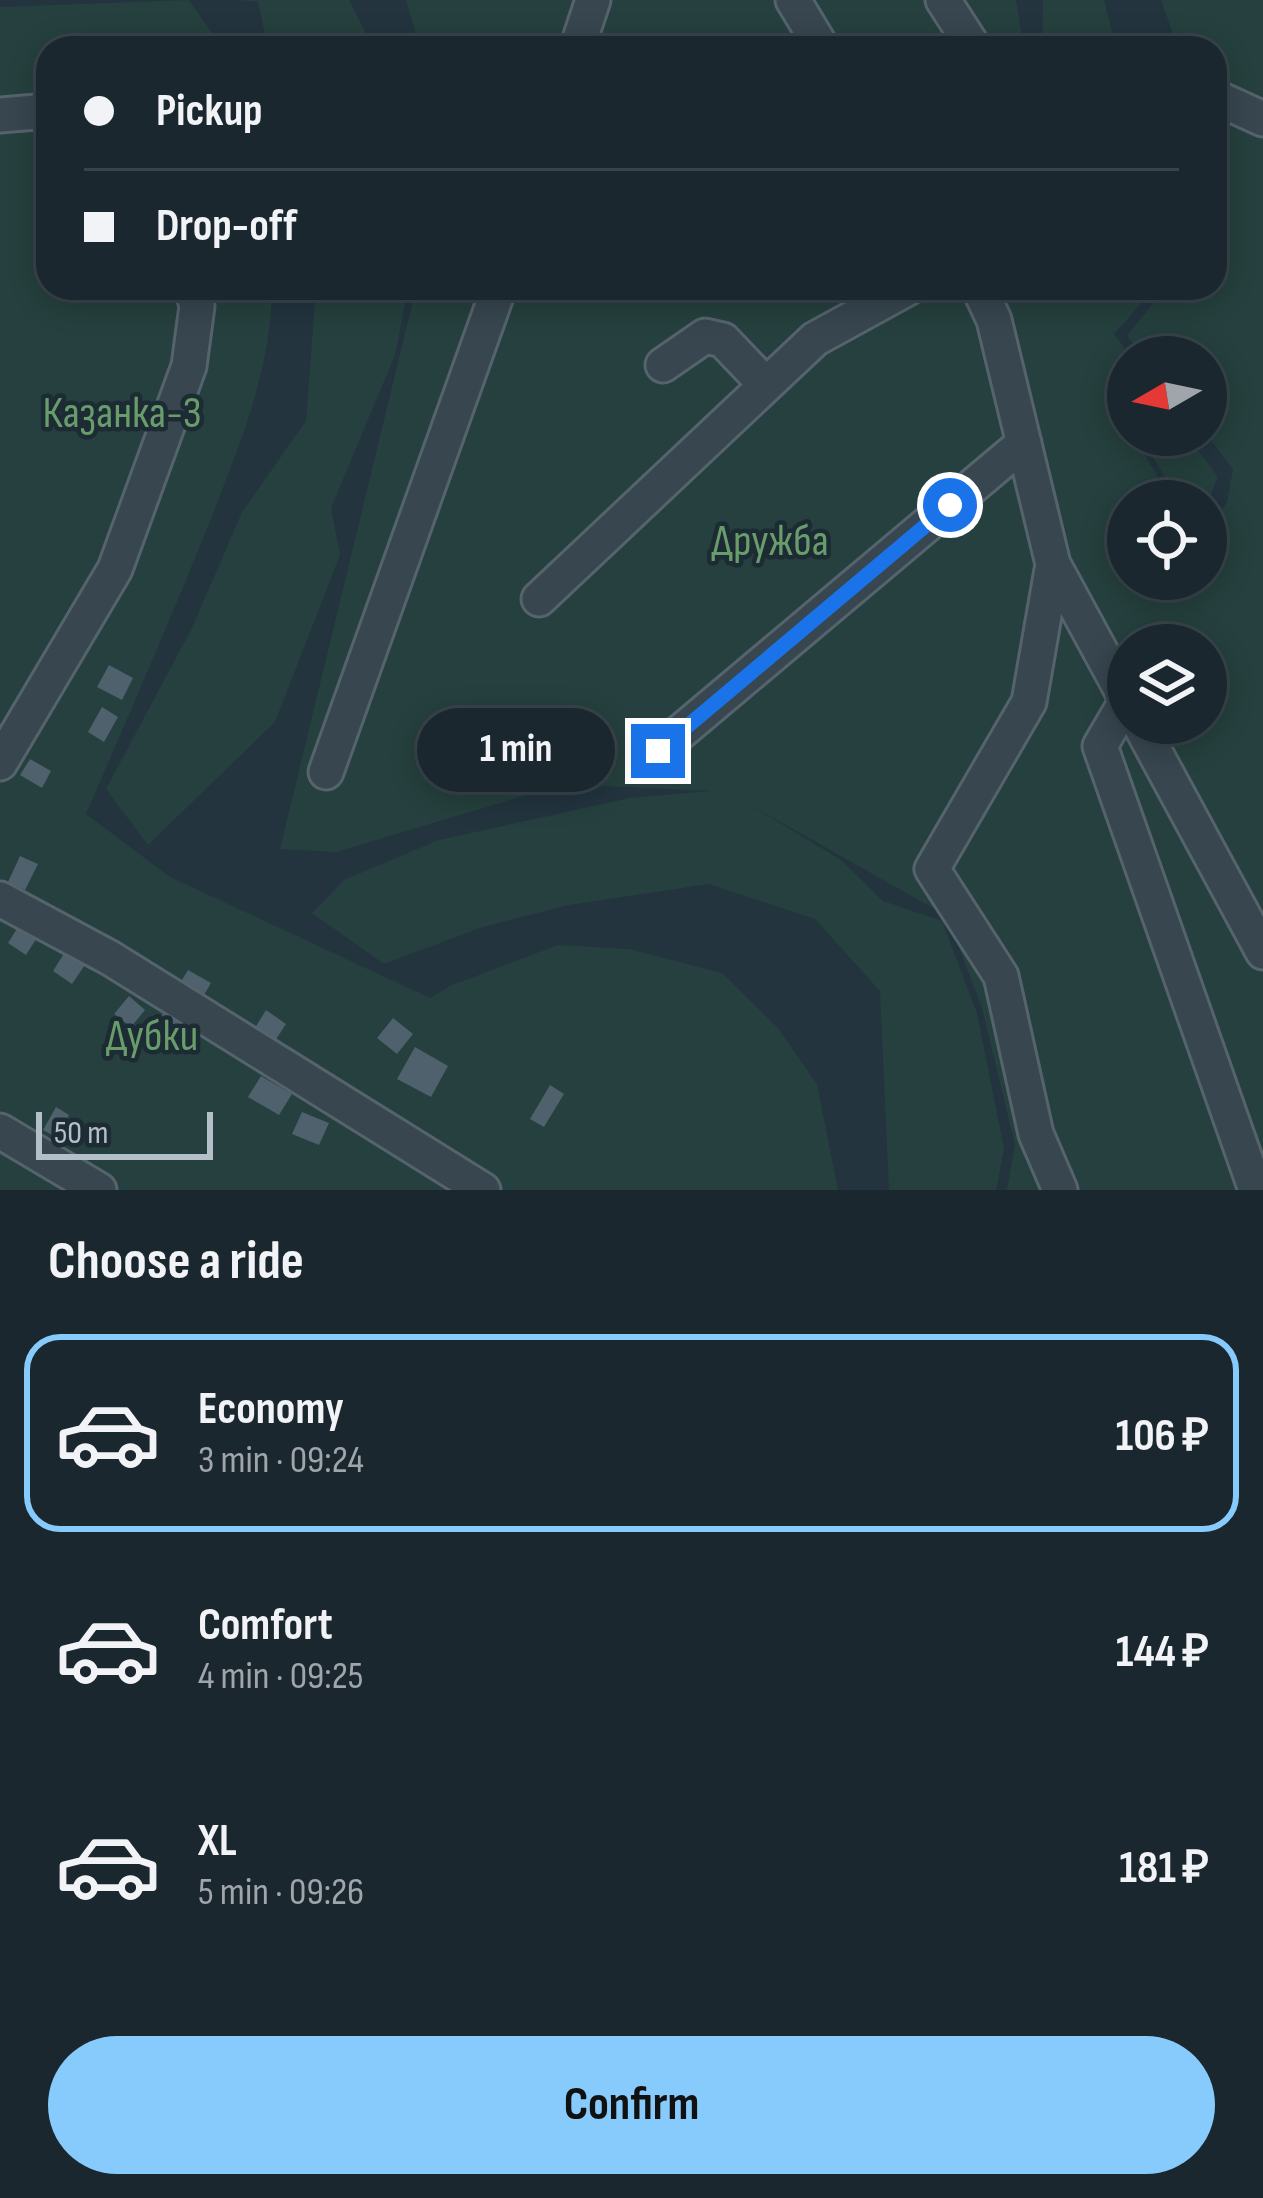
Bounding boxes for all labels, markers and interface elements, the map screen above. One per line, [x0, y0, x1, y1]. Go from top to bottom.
text: Pickup [156, 84, 263, 139]
text: Drop-off [156, 199, 297, 254]
north arrow [1107, 336, 1227, 456]
map controls [1107, 336, 1227, 744]
park label: Казанка-3 [42, 386, 202, 441]
route start [923, 478, 977, 532]
button: locate [1107, 480, 1227, 600]
park label: Дружба [711, 514, 829, 569]
button: layers [1107, 624, 1227, 744]
callout: 1 min [418, 709, 616, 793]
route end [631, 724, 685, 778]
text: 1 min [480, 726, 552, 773]
park label: Дубки [106, 1009, 198, 1064]
scale bar [36, 1106, 213, 1159]
text: 50 m [54, 1113, 108, 1153]
text: Choose a ride [48, 1229, 304, 1294]
icon: car [54, 1379, 162, 1487]
text: Economy [198, 1382, 344, 1437]
text: 106 ₽ [1116, 1409, 1209, 1464]
text: 3 min · 09:24 [198, 1437, 364, 1484]
icon: car [54, 1595, 162, 1703]
text: Comfort [198, 1598, 333, 1653]
text: 144 ₽ [1116, 1625, 1209, 1680]
text: 4 min · 09:25 [198, 1653, 363, 1700]
icon: car [54, 1811, 162, 1919]
text: XL [198, 1814, 237, 1869]
text: 181 ₽ [1119, 1841, 1209, 1896]
text: 5 min · 09:26 [198, 1869, 364, 1916]
button: Confirm [48, 2036, 1215, 2174]

